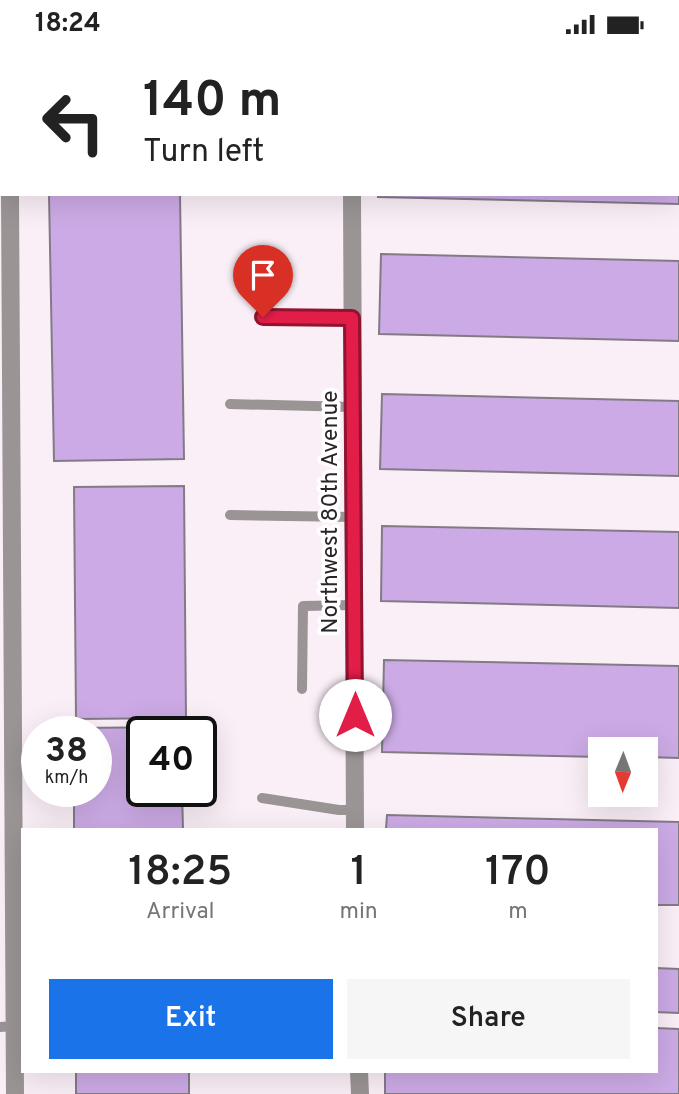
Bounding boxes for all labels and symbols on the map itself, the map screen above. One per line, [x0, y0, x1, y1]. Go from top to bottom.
pin [233, 245, 293, 317]
street label: Northwest 80th Avenue [317, 390, 346, 634]
position arrow [318, 678, 392, 752]
speed limit sign: 40 [126, 716, 217, 807]
north arrow [588, 737, 658, 807]

